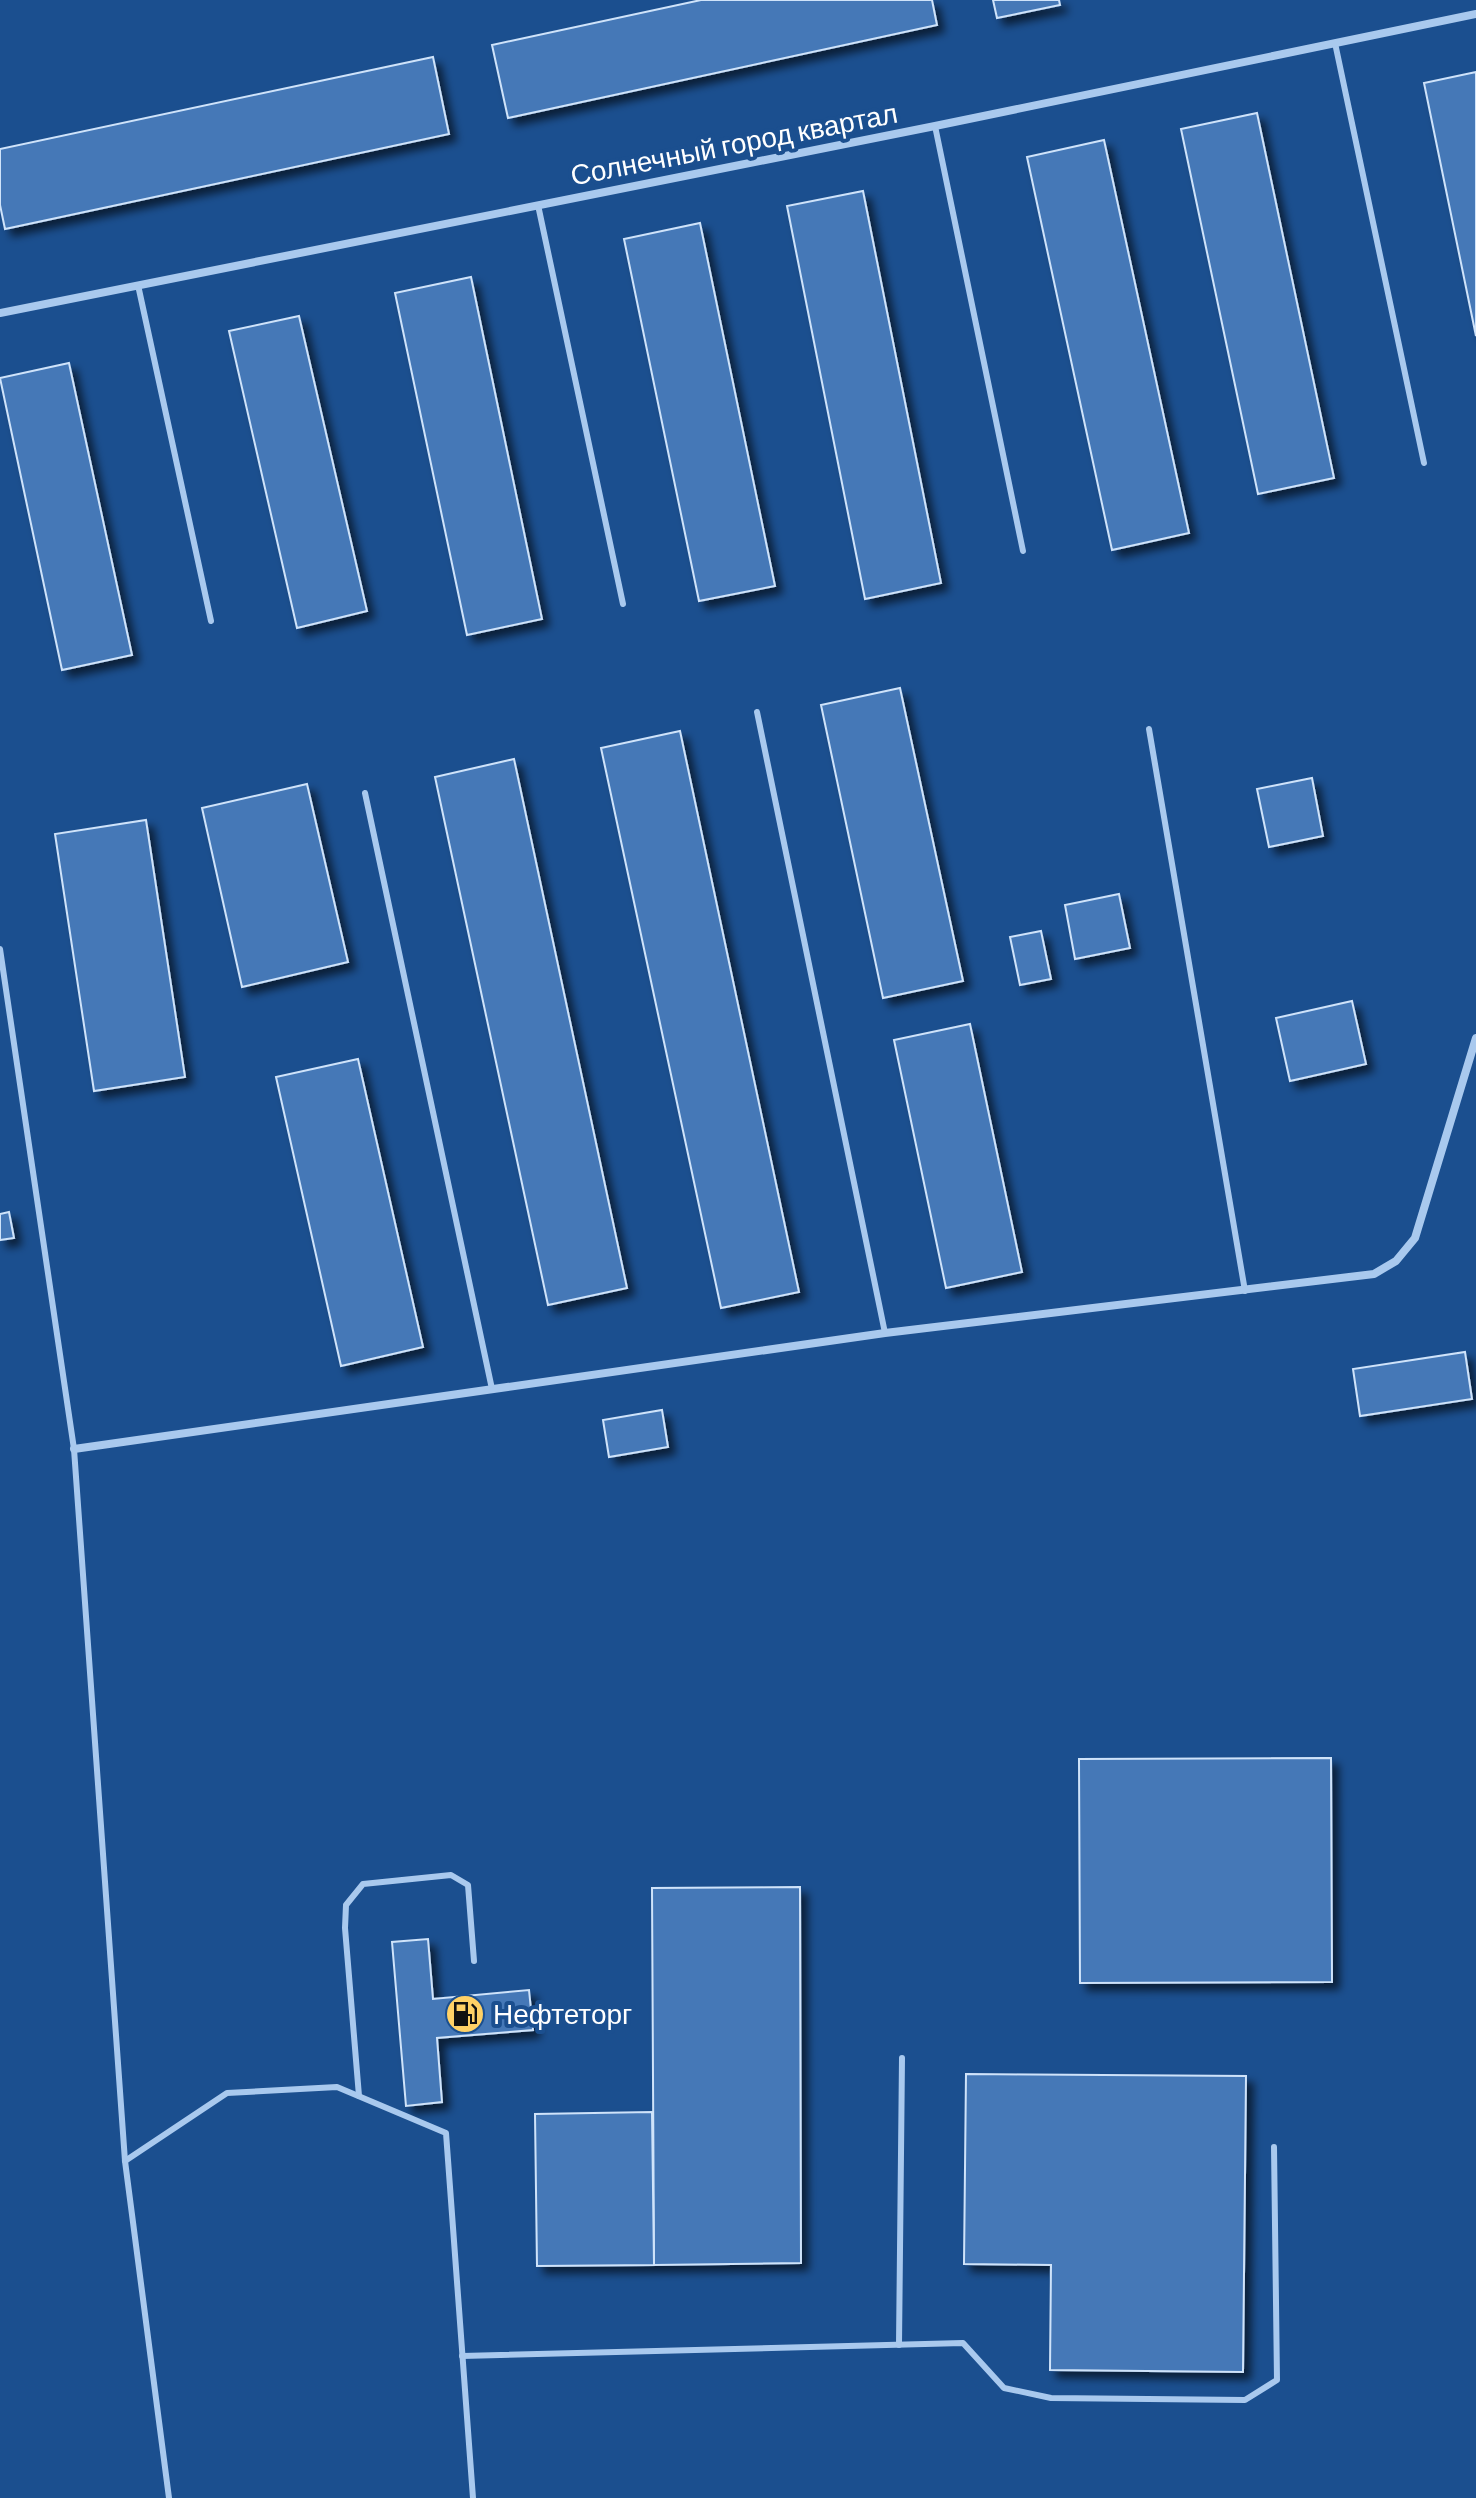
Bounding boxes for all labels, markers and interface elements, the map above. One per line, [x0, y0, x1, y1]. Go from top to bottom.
street label: Солнечный город квартал [567, 95, 900, 191]
fuel station icon: Нефтеторг [444, 1993, 486, 2035]
place label: Нефтеторг [493, 1996, 632, 2030]

